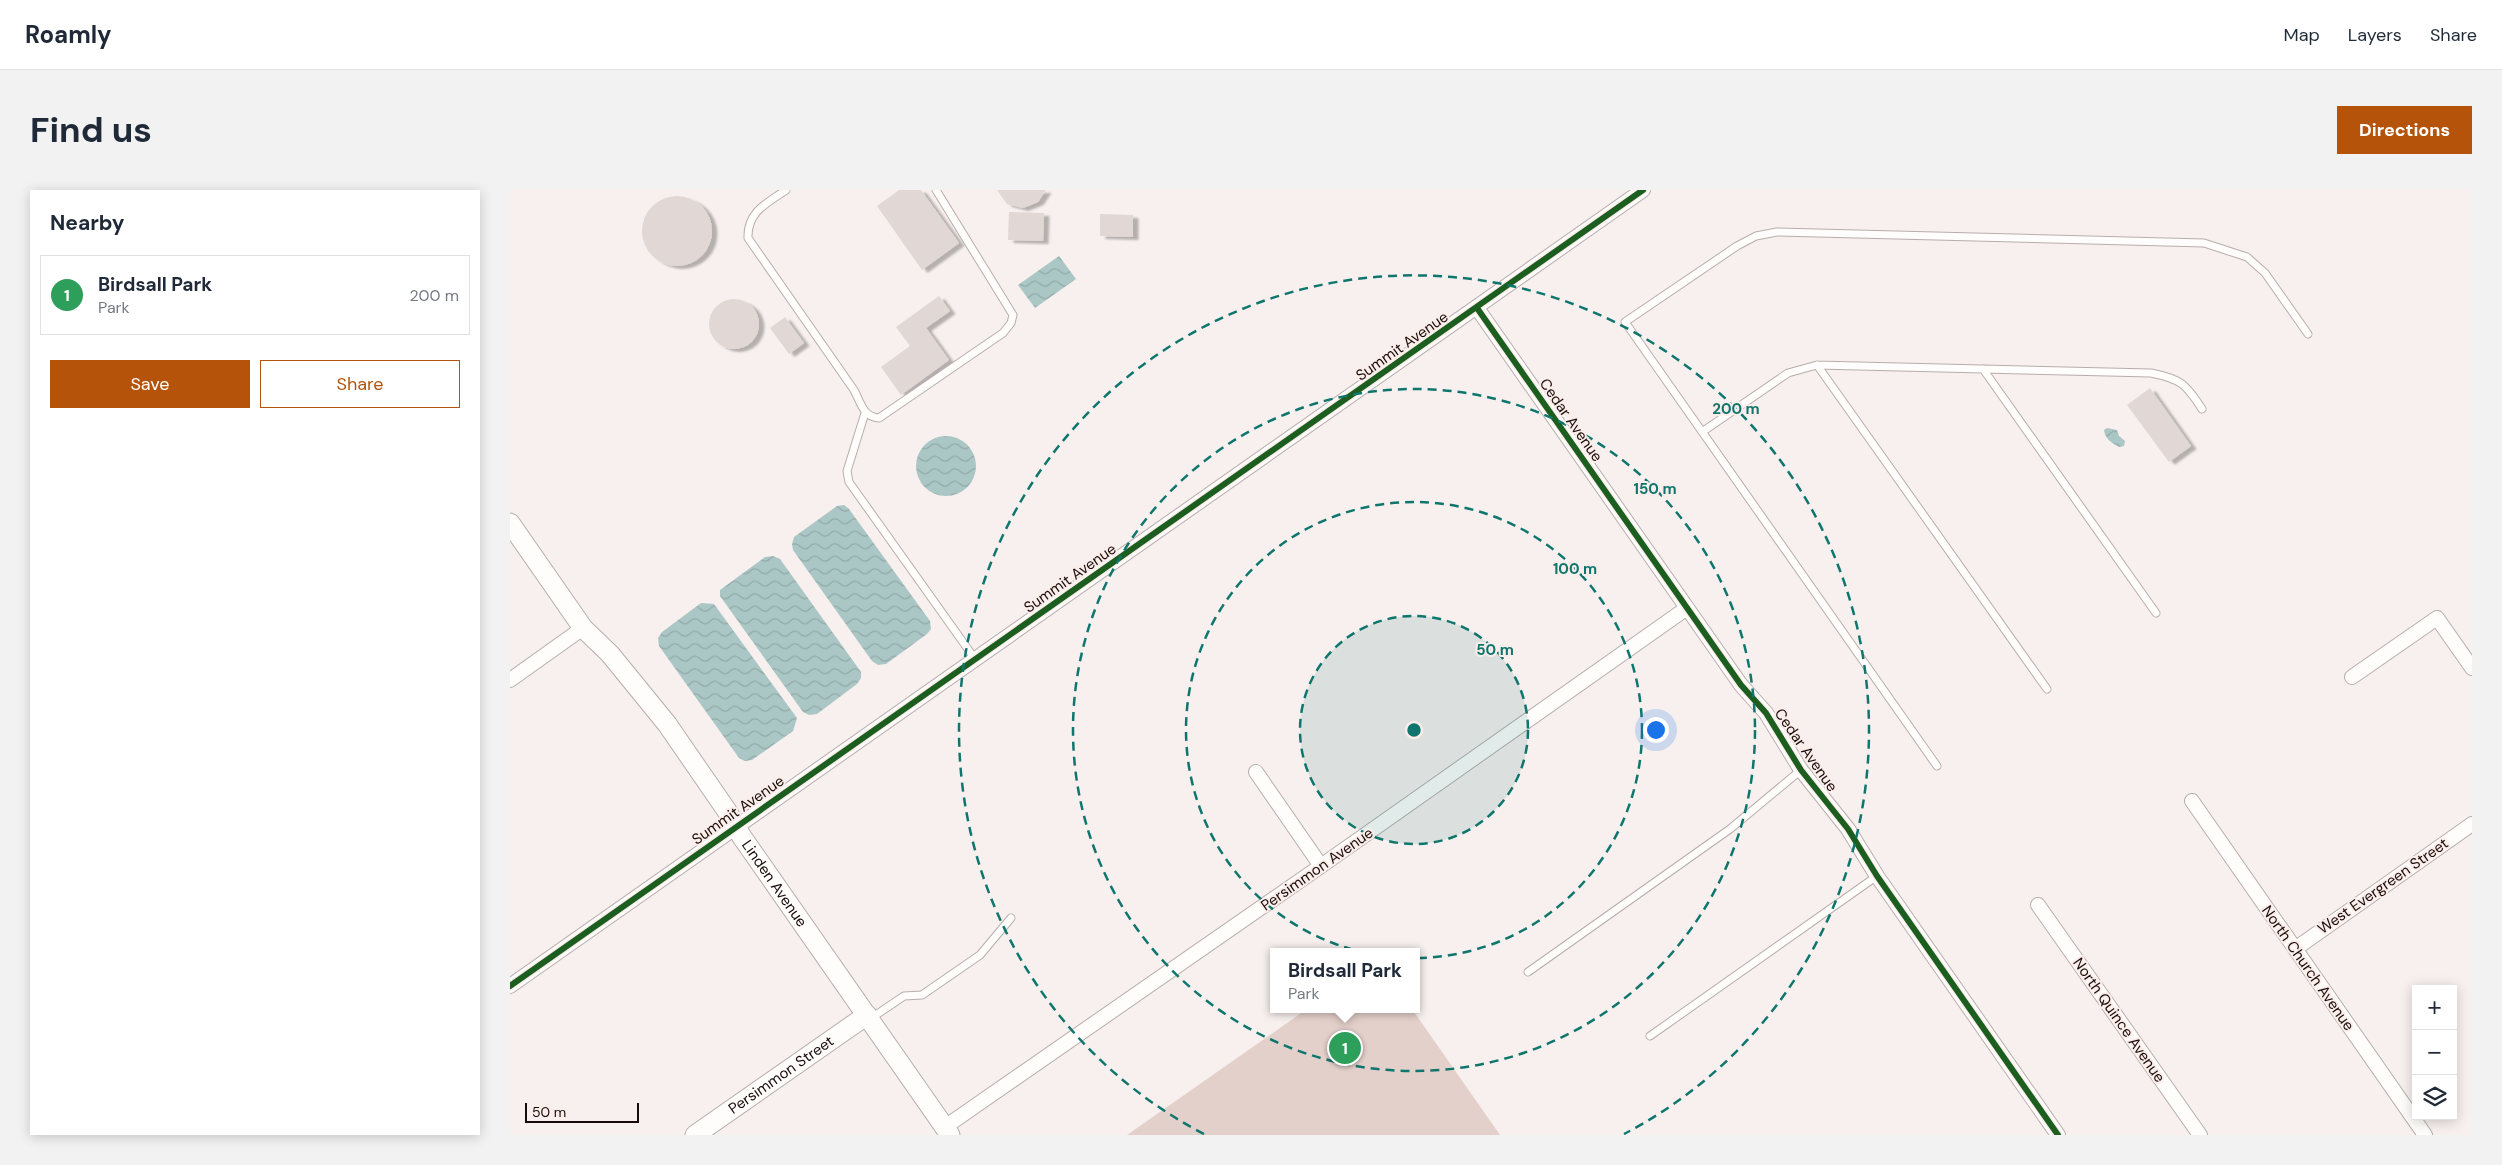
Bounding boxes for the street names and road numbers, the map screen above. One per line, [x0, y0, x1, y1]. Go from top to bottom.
street label: Summit Avenue [1352, 307, 1452, 385]
street label: Cedar Avenue [1535, 374, 1607, 466]
street label: Summit Avenue [1020, 539, 1120, 617]
street label: Cedar Avenue [1770, 704, 1842, 796]
street label: Summit Avenue [688, 771, 788, 849]
street label: Persimmon Avenue [1257, 823, 1377, 915]
street label: West Evergreen Street [2314, 833, 2452, 939]
street label: Linden Avenue [737, 836, 812, 931]
street label: North Church Avenue [2257, 901, 2359, 1035]
street label: North Quince Avenue [2068, 954, 2170, 1086]
street label: Persimmon Street [724, 1031, 838, 1119]

